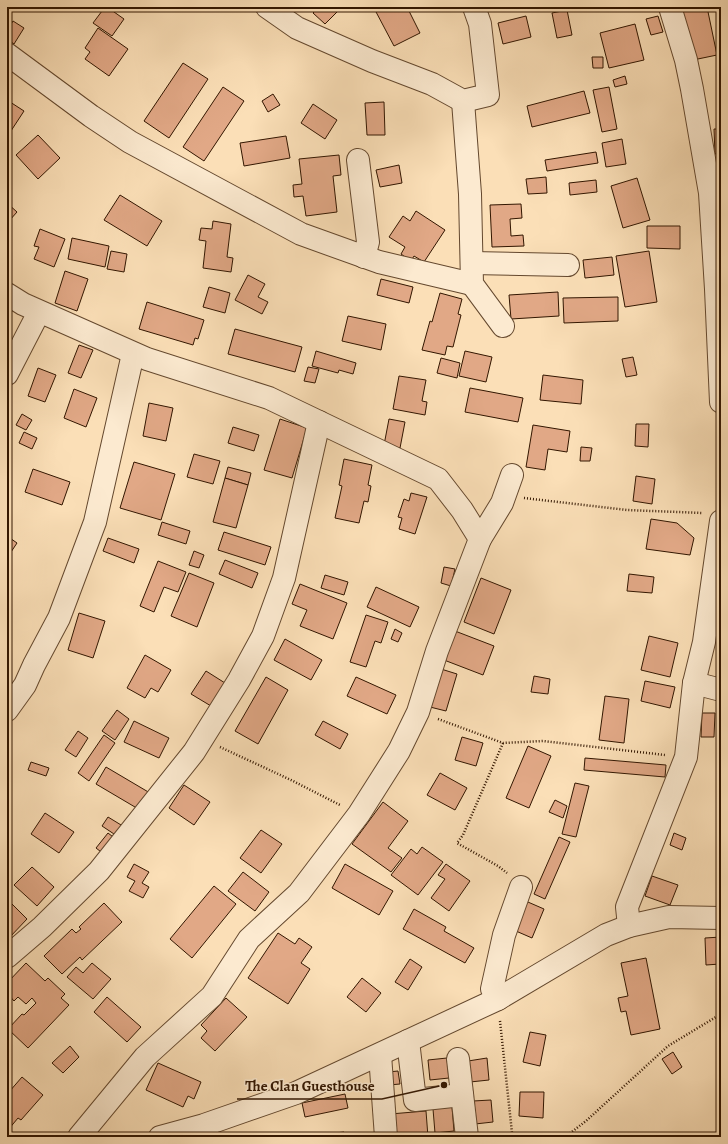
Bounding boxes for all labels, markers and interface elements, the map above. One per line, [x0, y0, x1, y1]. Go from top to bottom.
callout: The Clan Guesthouse [237, 1072, 382, 1099]
text: The Clan Guesthouse [245, 1076, 375, 1096]

